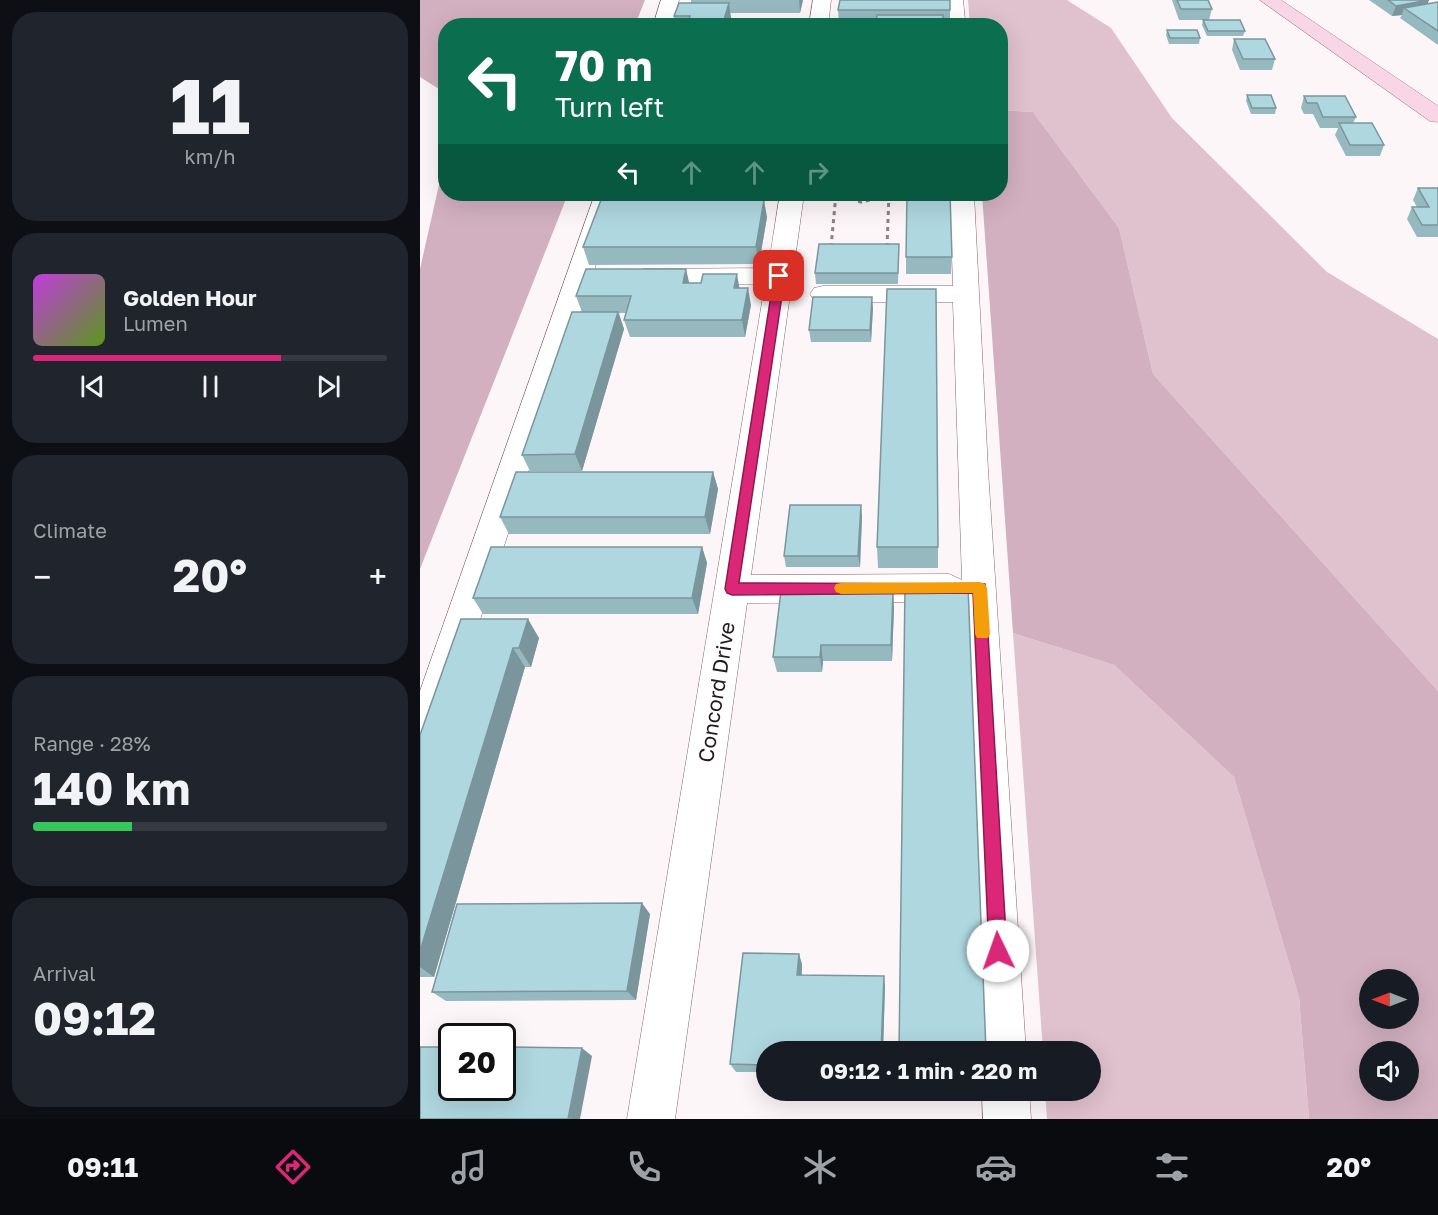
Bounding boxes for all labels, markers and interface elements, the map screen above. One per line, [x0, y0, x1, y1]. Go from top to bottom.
text: 70 m [555, 40, 652, 90]
icon: left [456, 42, 534, 120]
text: 11 [170, 58, 250, 151]
text: Turn left [555, 91, 664, 123]
text: km/h [185, 144, 235, 168]
icon: left [612, 156, 645, 189]
icon: ahead [675, 156, 708, 189]
icon: ahead [738, 156, 771, 189]
icon: right [801, 156, 834, 189]
pin [753, 250, 804, 301]
icon: arrive [762, 259, 795, 292]
text: Golden Hour [123, 284, 257, 311]
text: Lumen [123, 311, 188, 335]
icon: previous [76, 370, 109, 403]
icon: pause [194, 370, 227, 403]
icon: next [312, 370, 345, 403]
text: Climate [33, 518, 107, 542]
text: 20° [173, 548, 247, 602]
text: − [33, 557, 51, 596]
text: + [369, 557, 387, 596]
street label: Concord Drive [692, 620, 740, 764]
text: Range · 28% [33, 731, 151, 755]
text: 140 km [33, 761, 190, 815]
position arrow [966, 919, 1030, 983]
text: Arrival [33, 961, 96, 985]
north arrow [1359, 969, 1419, 1029]
map controls [1359, 969, 1419, 1101]
text: 09:12 [33, 991, 156, 1045]
speed limit sign: 20 [438, 1023, 516, 1101]
button: sound [1359, 1041, 1419, 1101]
text: 09:12 · 1 min · 220 m [820, 1057, 1037, 1084]
icon: directions [272, 1146, 314, 1188]
icon: music [448, 1146, 490, 1188]
icon: phone [623, 1146, 665, 1188]
icon: climate [799, 1146, 841, 1188]
icon: car [975, 1146, 1017, 1188]
icon: filters [1151, 1146, 1193, 1188]
text: 09:11 [67, 1151, 138, 1183]
text: 20° [1327, 1151, 1371, 1183]

